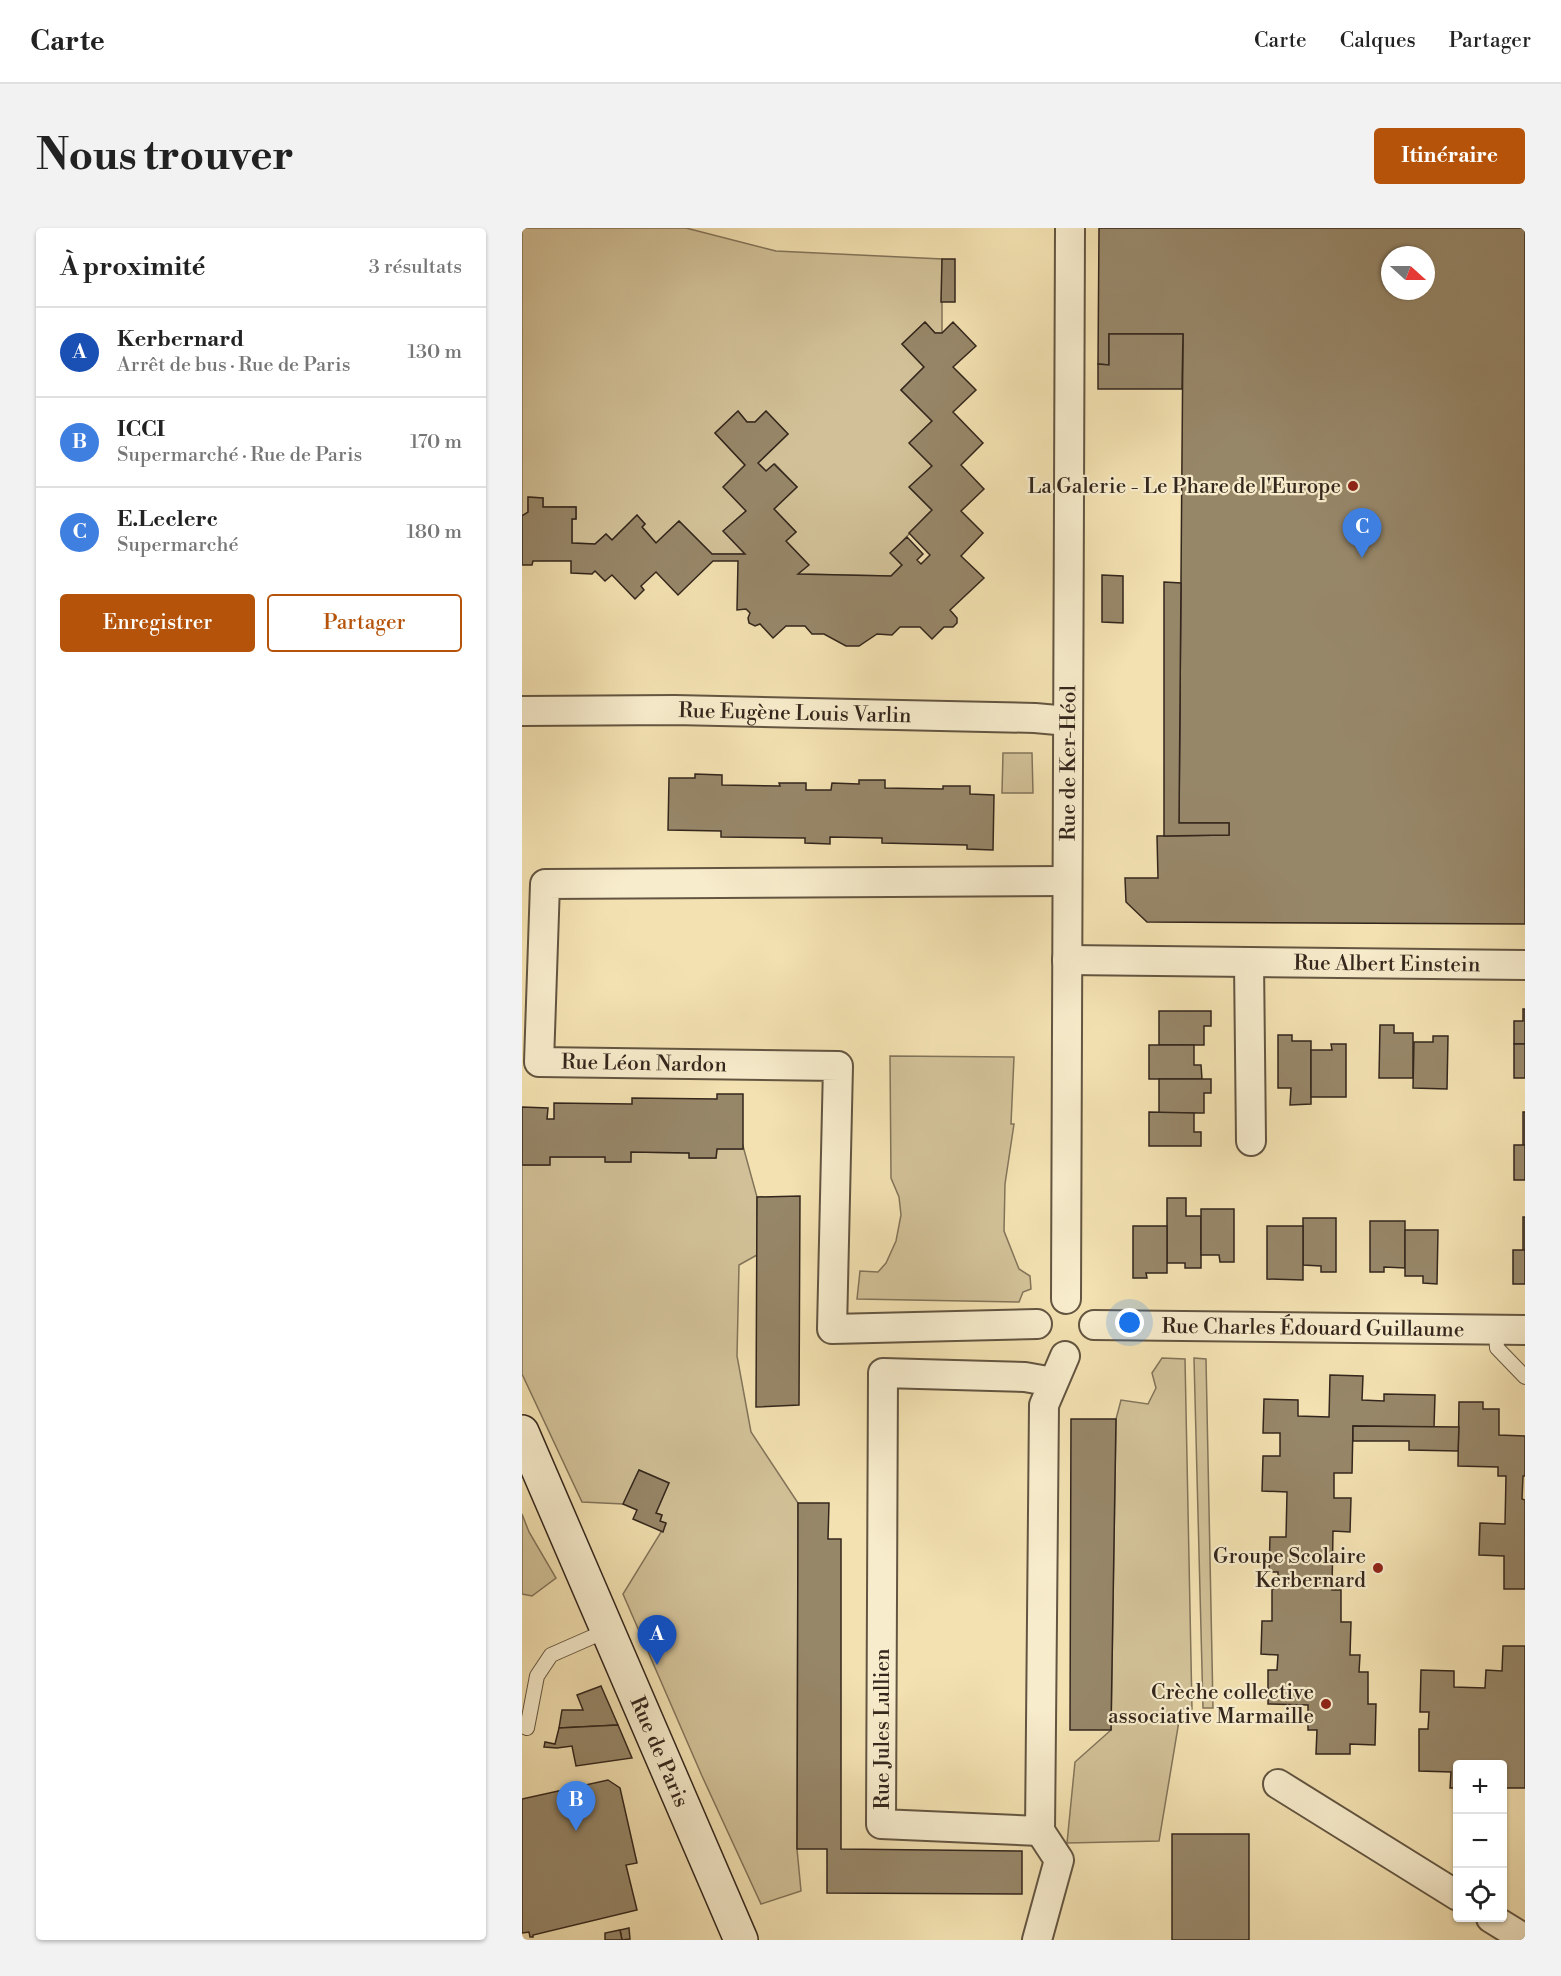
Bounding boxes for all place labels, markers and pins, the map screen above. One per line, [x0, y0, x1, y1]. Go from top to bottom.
place label: La Galerie - Le Phare de l'Europe [1027, 474, 1341, 500]
marker: La Galerie - Le Phare de l'Europe [1346, 479, 1360, 493]
pin: C [1342, 508, 1382, 558]
place label: Groupe Scolaire Kerbernard [1213, 1544, 1366, 1594]
marker: Groupe Scolaire Kerbernard [1371, 1561, 1385, 1575]
pin: A [638, 1616, 676, 1665]
place label: Crèche collective associative Marmaille [1108, 1680, 1314, 1730]
marker: Crèche collective associative Marmaille [1319, 1697, 1333, 1711]
pin: B [556, 1782, 596, 1831]

